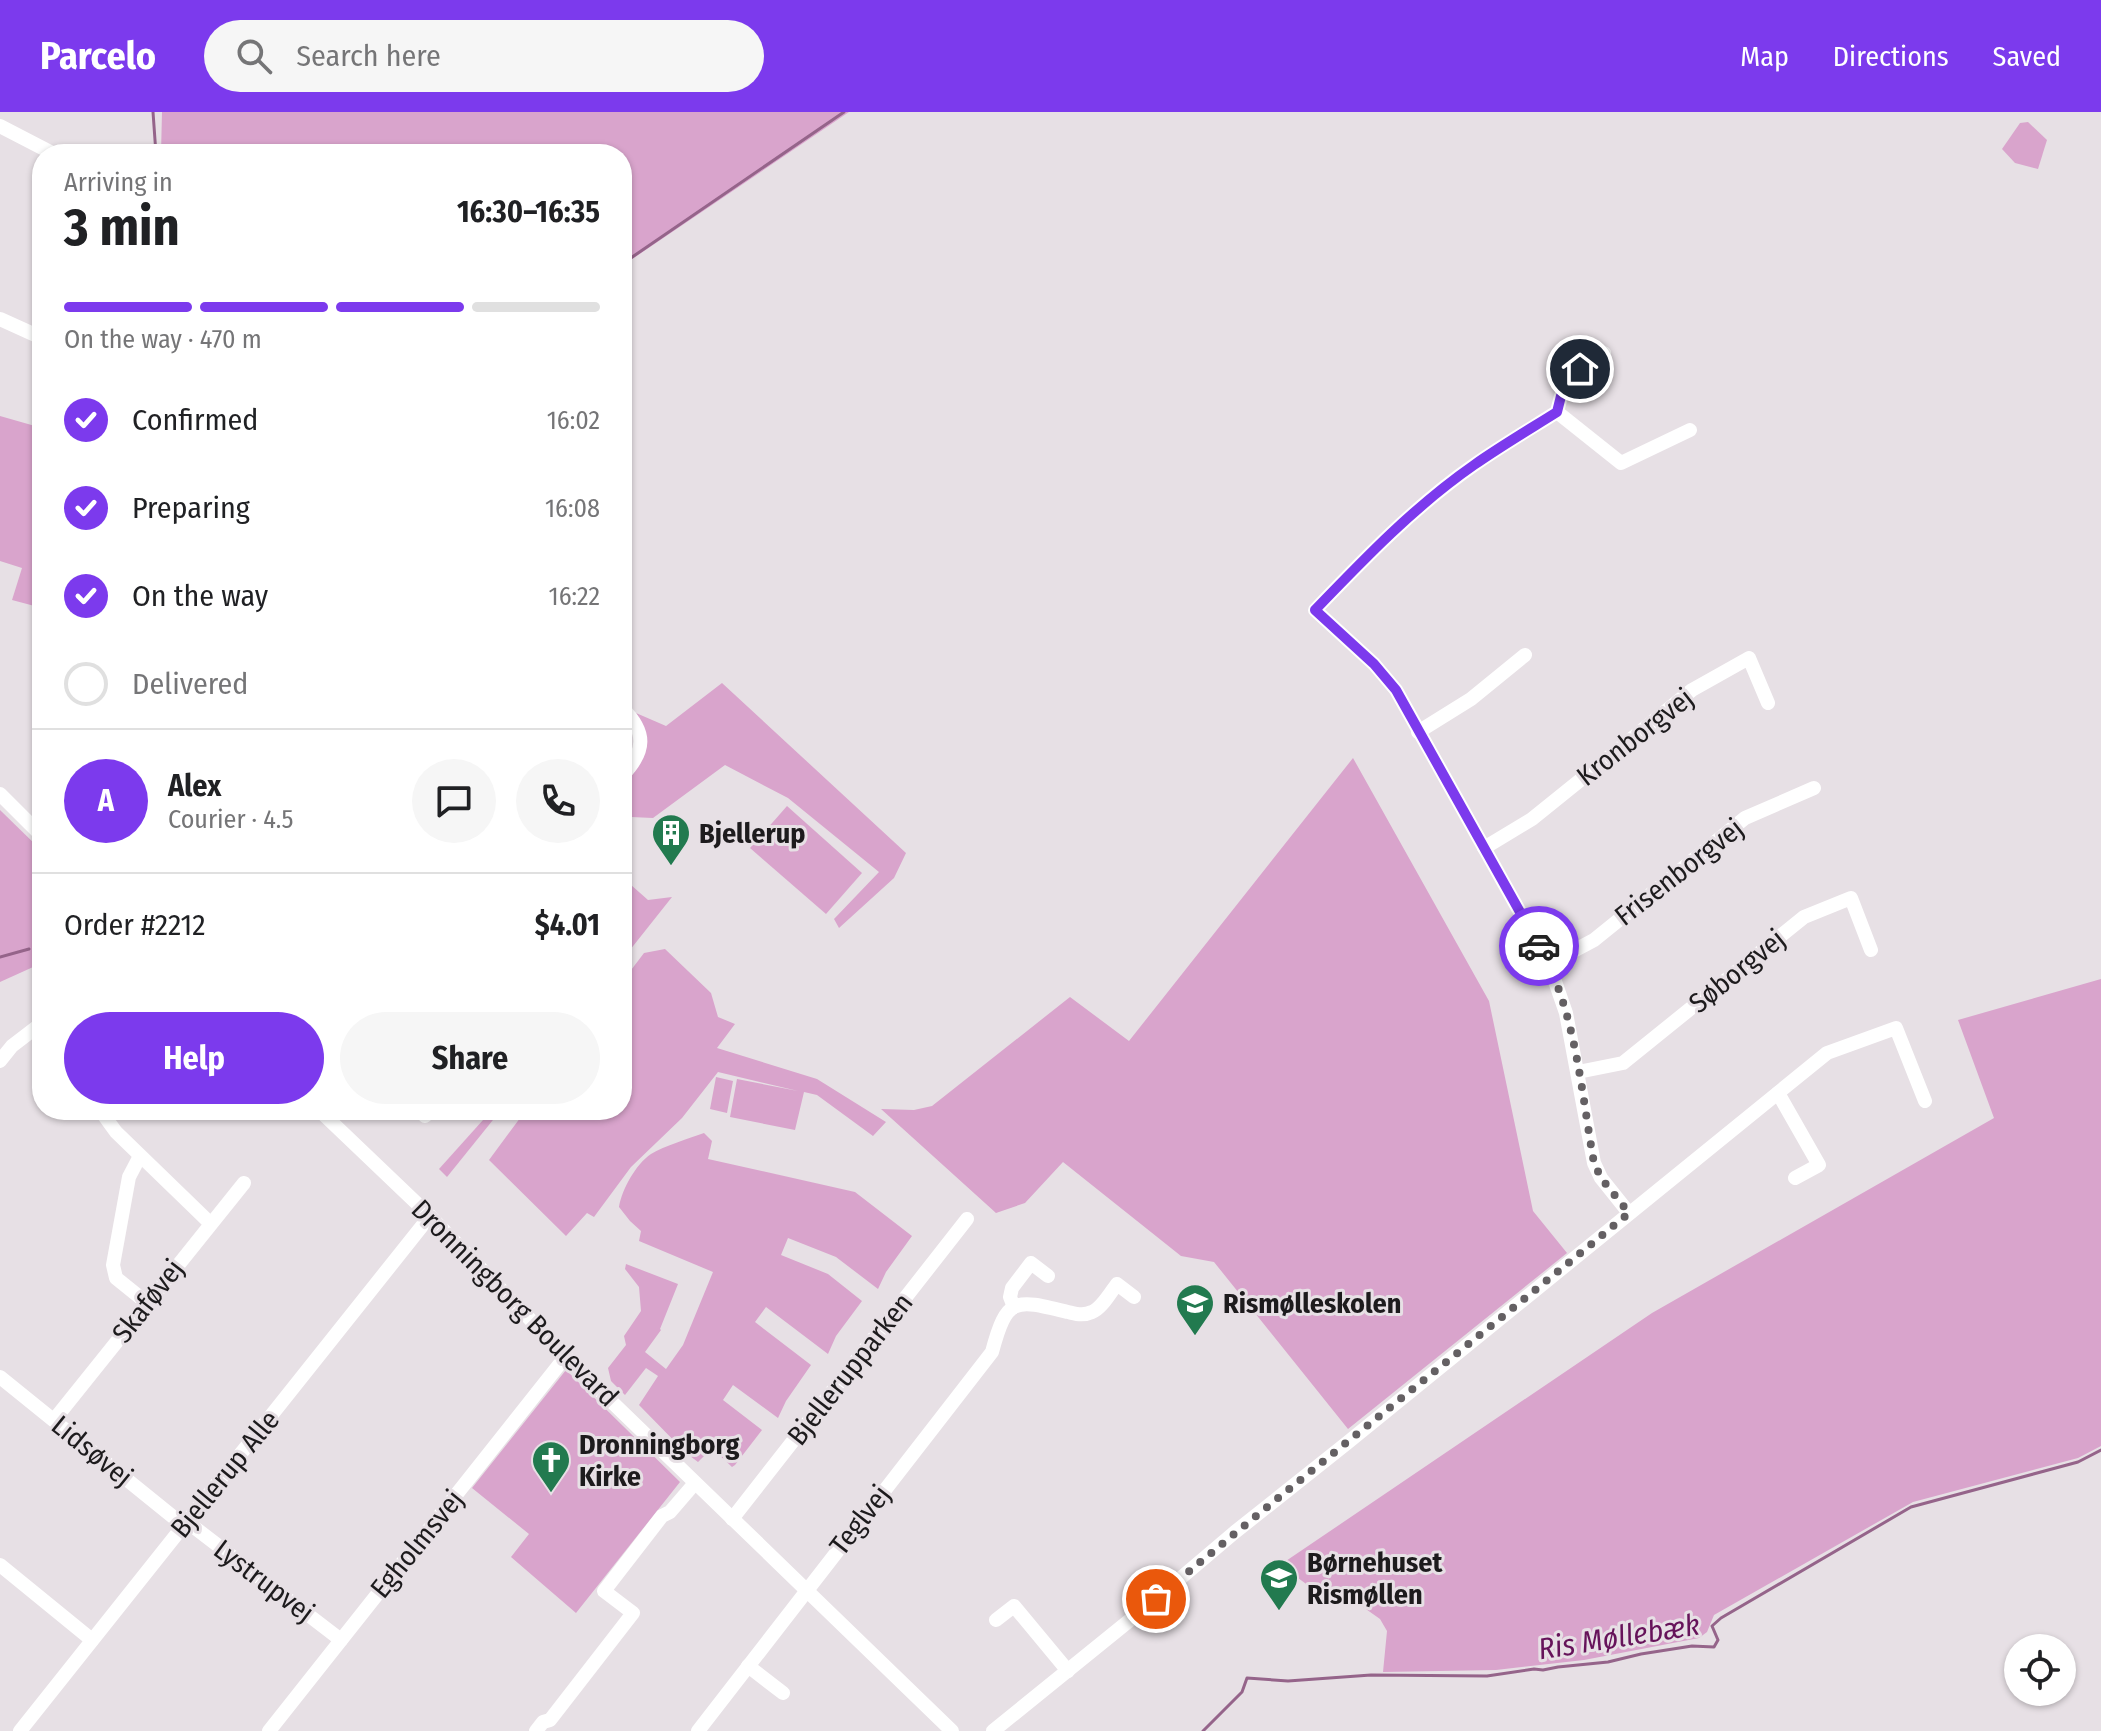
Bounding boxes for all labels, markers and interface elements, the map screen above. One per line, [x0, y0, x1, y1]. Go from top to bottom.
search box [204, 20, 764, 92]
text: Parcelo [40, 33, 156, 79]
icon: search [232, 34, 276, 78]
text: Search here [296, 38, 441, 74]
text: Map [1740, 40, 1789, 73]
text: Directions [1833, 40, 1949, 73]
text: Saved [1993, 40, 2061, 73]
text: Arriving in [64, 167, 173, 198]
text: 16:30–16:35 [457, 194, 600, 230]
text: 3 min [64, 196, 180, 259]
text: On the way · 470 m [64, 324, 262, 355]
pin [1546, 335, 1614, 403]
icon: home [1558, 347, 1602, 391]
icon: check [64, 398, 108, 442]
text: Confirmed [132, 402, 258, 438]
text: 16:02 [547, 405, 600, 436]
icon: check [64, 486, 108, 530]
text: Preparing [132, 490, 250, 526]
text: 16:08 [545, 493, 600, 524]
icon: check [64, 574, 108, 618]
text: On the way [132, 578, 268, 614]
text: 16:22 [549, 581, 600, 612]
text: Delivered [132, 666, 248, 702]
street label: Kronborgvej [1570, 681, 1700, 793]
button: chat [412, 759, 496, 843]
button: phone [516, 759, 600, 843]
text: Alex [168, 768, 221, 804]
text: A [98, 783, 114, 819]
text: Courier · 4.5 [168, 804, 294, 835]
building icon: Bjellerup [650, 812, 692, 867]
street label: Frisenborgvej [1608, 812, 1750, 932]
place label: Bjellerup [699, 817, 805, 850]
courier [1499, 906, 1579, 986]
text: Order #2212 [64, 907, 206, 943]
text: $4.01 [535, 907, 600, 943]
street label: Søborgvej [1682, 922, 1792, 1020]
icon: car [1517, 924, 1561, 968]
button: Help [64, 1012, 324, 1104]
button: Share [340, 1012, 600, 1104]
street label: Dronningborg Boulevard [405, 1193, 625, 1413]
street label: Skaføvej [105, 1253, 191, 1349]
school or university icon: Rismølleskolen [1174, 1282, 1216, 1337]
street label: Bjellerupparken [781, 1287, 919, 1451]
place label: Rismølleskolen [1223, 1287, 1401, 1320]
street label: Bjellerup Alle [164, 1404, 286, 1544]
street label: Lidsøvej [45, 1409, 139, 1493]
place label: Dronningborg Kirke [579, 1428, 739, 1493]
church icon: Dronningborg Kirke [530, 1439, 572, 1494]
street label: Teglvej [823, 1479, 897, 1561]
street label: Egholmsvej [364, 1484, 470, 1604]
street label: Lystrupvej [208, 1533, 320, 1629]
place label: Børnehuset Rismøllen [1307, 1546, 1443, 1611]
school or university icon: Børnehuset Rismøllen [1258, 1557, 1300, 1612]
pin [1122, 1565, 1190, 1633]
icon: bag [1134, 1577, 1178, 1621]
water label: Ris Møllebæk [1536, 1606, 1702, 1668]
map controls [2004, 1634, 2076, 1706]
button: locate [2004, 1634, 2076, 1706]

